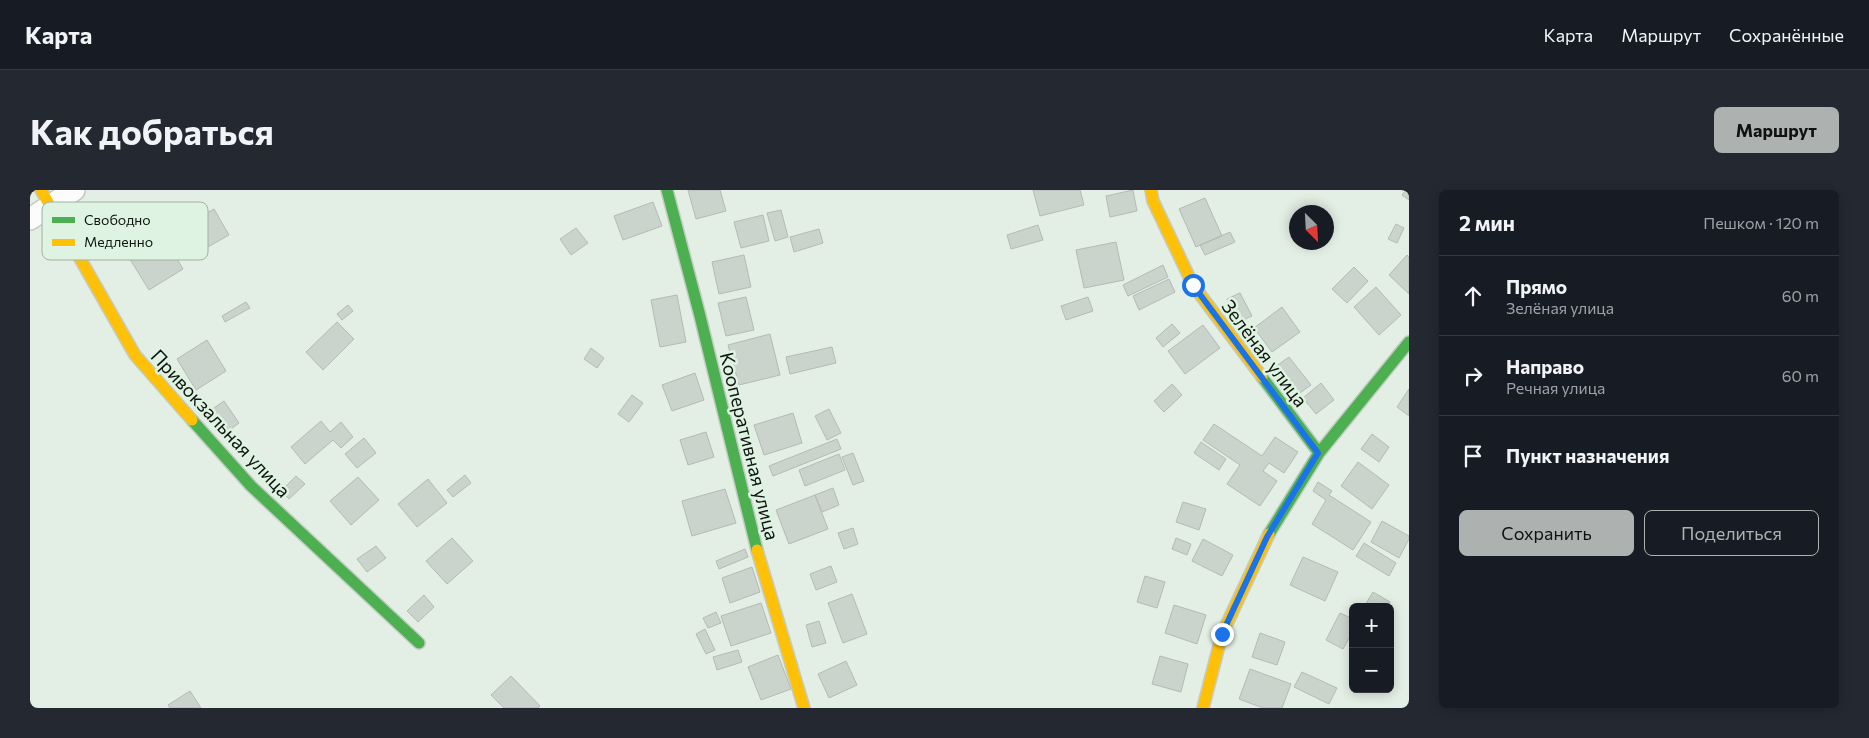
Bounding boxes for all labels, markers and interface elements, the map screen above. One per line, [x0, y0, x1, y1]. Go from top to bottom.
text: Карта [25, 20, 92, 49]
text: Карта [1544, 24, 1593, 46]
text: Маршрут [1621, 24, 1701, 46]
text: Сохранённые [1729, 24, 1844, 46]
button: Маршрут [1714, 107, 1839, 153]
text: Как добраться [30, 109, 274, 152]
legend [42, 202, 208, 260]
north arrow [1289, 205, 1334, 250]
text: 2 мин [1459, 210, 1515, 235]
text: Свободно [84, 211, 151, 228]
text: Пешком · 120 m [1703, 213, 1819, 232]
text: Медленно [84, 233, 153, 250]
route start [1182, 274, 1205, 297]
text: Прямо [1506, 275, 1567, 298]
icon: ahead [1459, 282, 1487, 310]
text: 60 m [1782, 286, 1819, 305]
street label: Зелёная улица [1217, 295, 1313, 411]
text: Зелёная улица [1506, 298, 1614, 317]
street label: Привокзальная улица [146, 344, 296, 502]
street label: Кооперативная улица [716, 350, 784, 542]
text: Направо [1506, 355, 1584, 378]
icon: right [1459, 362, 1487, 390]
text: 60 m [1782, 366, 1819, 385]
text: Речная улица [1506, 378, 1605, 397]
icon: arrive [1459, 442, 1487, 470]
text: Пункт назначения [1506, 444, 1669, 467]
button: Сохранить [1459, 510, 1634, 556]
button: Поделиться [1644, 510, 1819, 556]
map controls [1349, 603, 1394, 693]
button: + [1349, 603, 1394, 648]
route end [1211, 623, 1234, 646]
button: − [1349, 648, 1394, 693]

